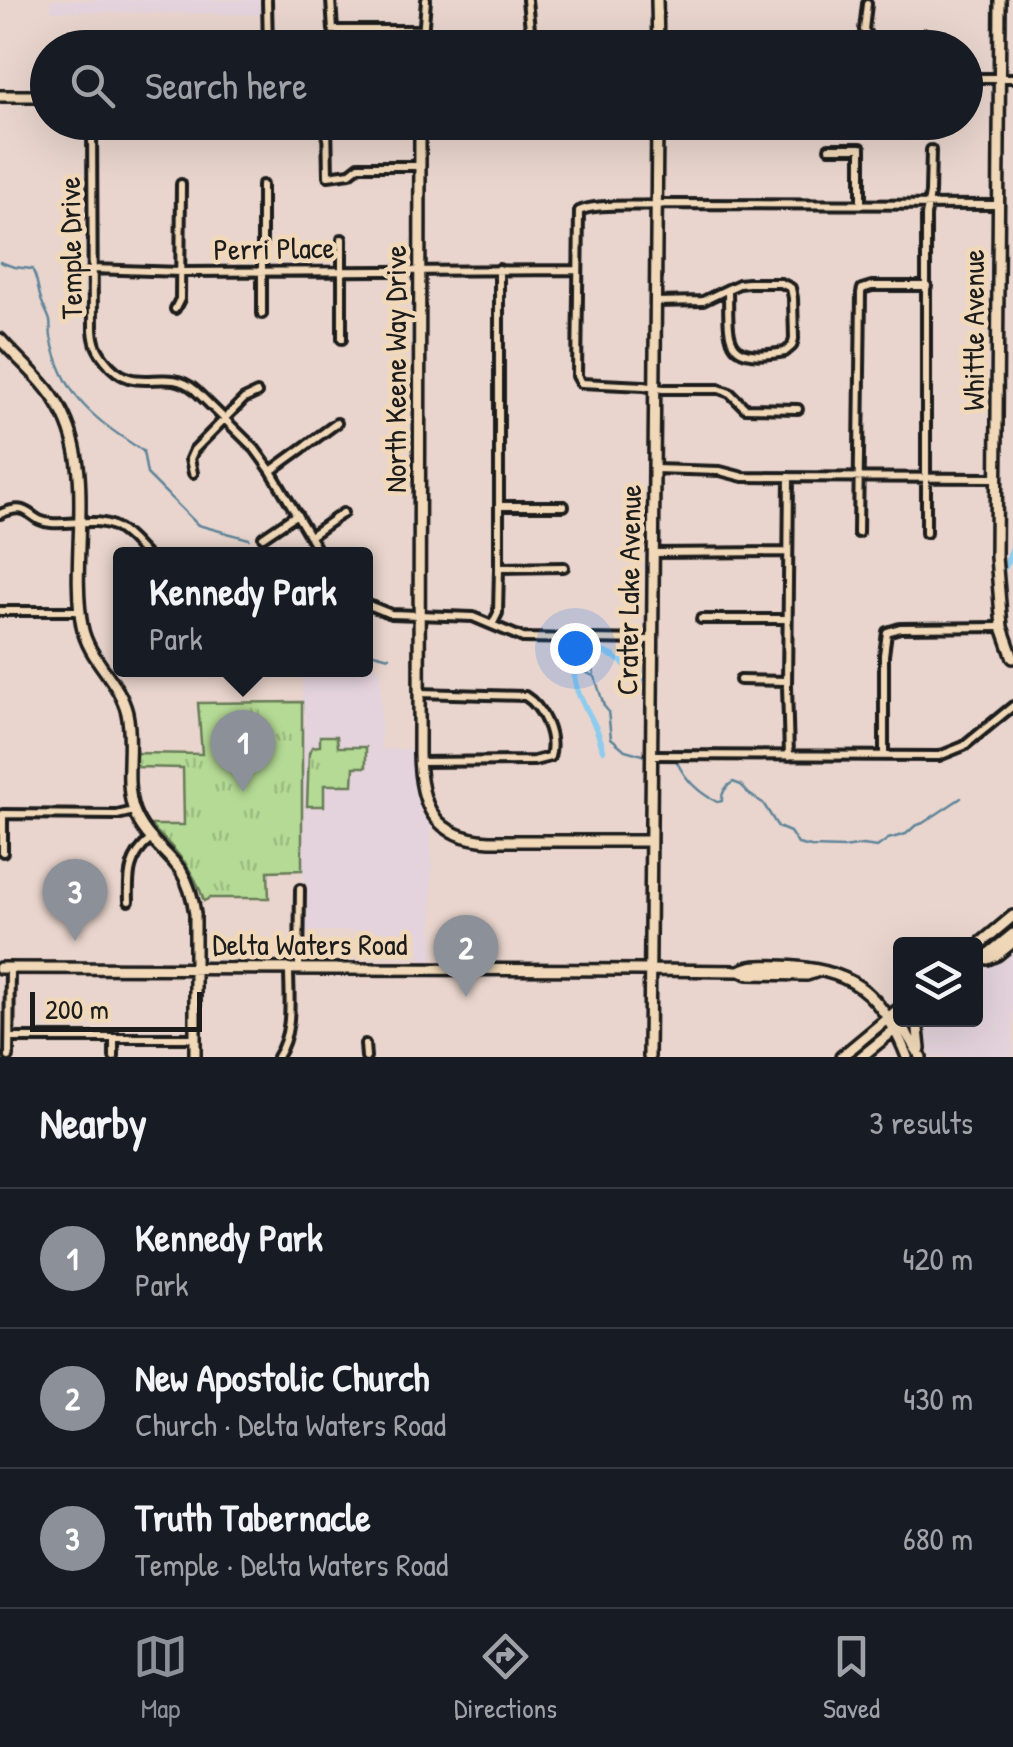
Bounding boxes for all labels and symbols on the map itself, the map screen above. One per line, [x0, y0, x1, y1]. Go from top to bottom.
street label: Temple Drive [49, 176, 91, 320]
street label: Perri Place [213, 227, 335, 269]
street label: North Keene Way Drive [375, 245, 415, 493]
street label: Whittle Avenue [953, 249, 993, 411]
street label: Crater Lake Avenue [606, 484, 650, 696]
your location [550, 623, 601, 674]
pin: 1 [210, 710, 276, 792]
pin: 3 [42, 858, 108, 941]
pin: 2 [434, 914, 498, 997]
street label: Delta Waters Road [213, 924, 408, 964]
scale bar [30, 987, 202, 1032]

